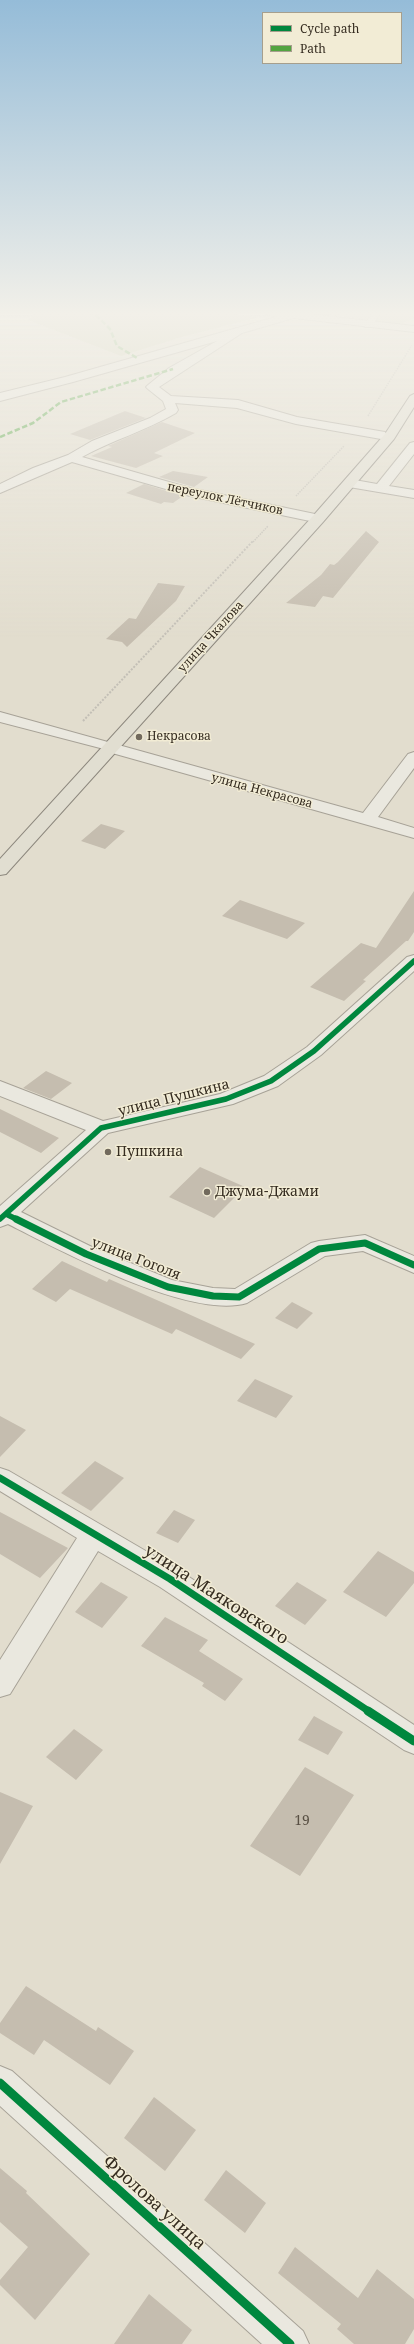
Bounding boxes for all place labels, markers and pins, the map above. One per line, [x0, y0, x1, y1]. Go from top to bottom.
place label: Некрасова [147, 730, 211, 744]
marker: Некрасова [134, 732, 144, 742]
place label: Пушкина [116, 1144, 183, 1160]
marker: Пушкина [103, 1147, 113, 1157]
place label: Джума-Джами [215, 1184, 319, 1200]
marker: Джума-Джами [202, 1187, 212, 1197]

